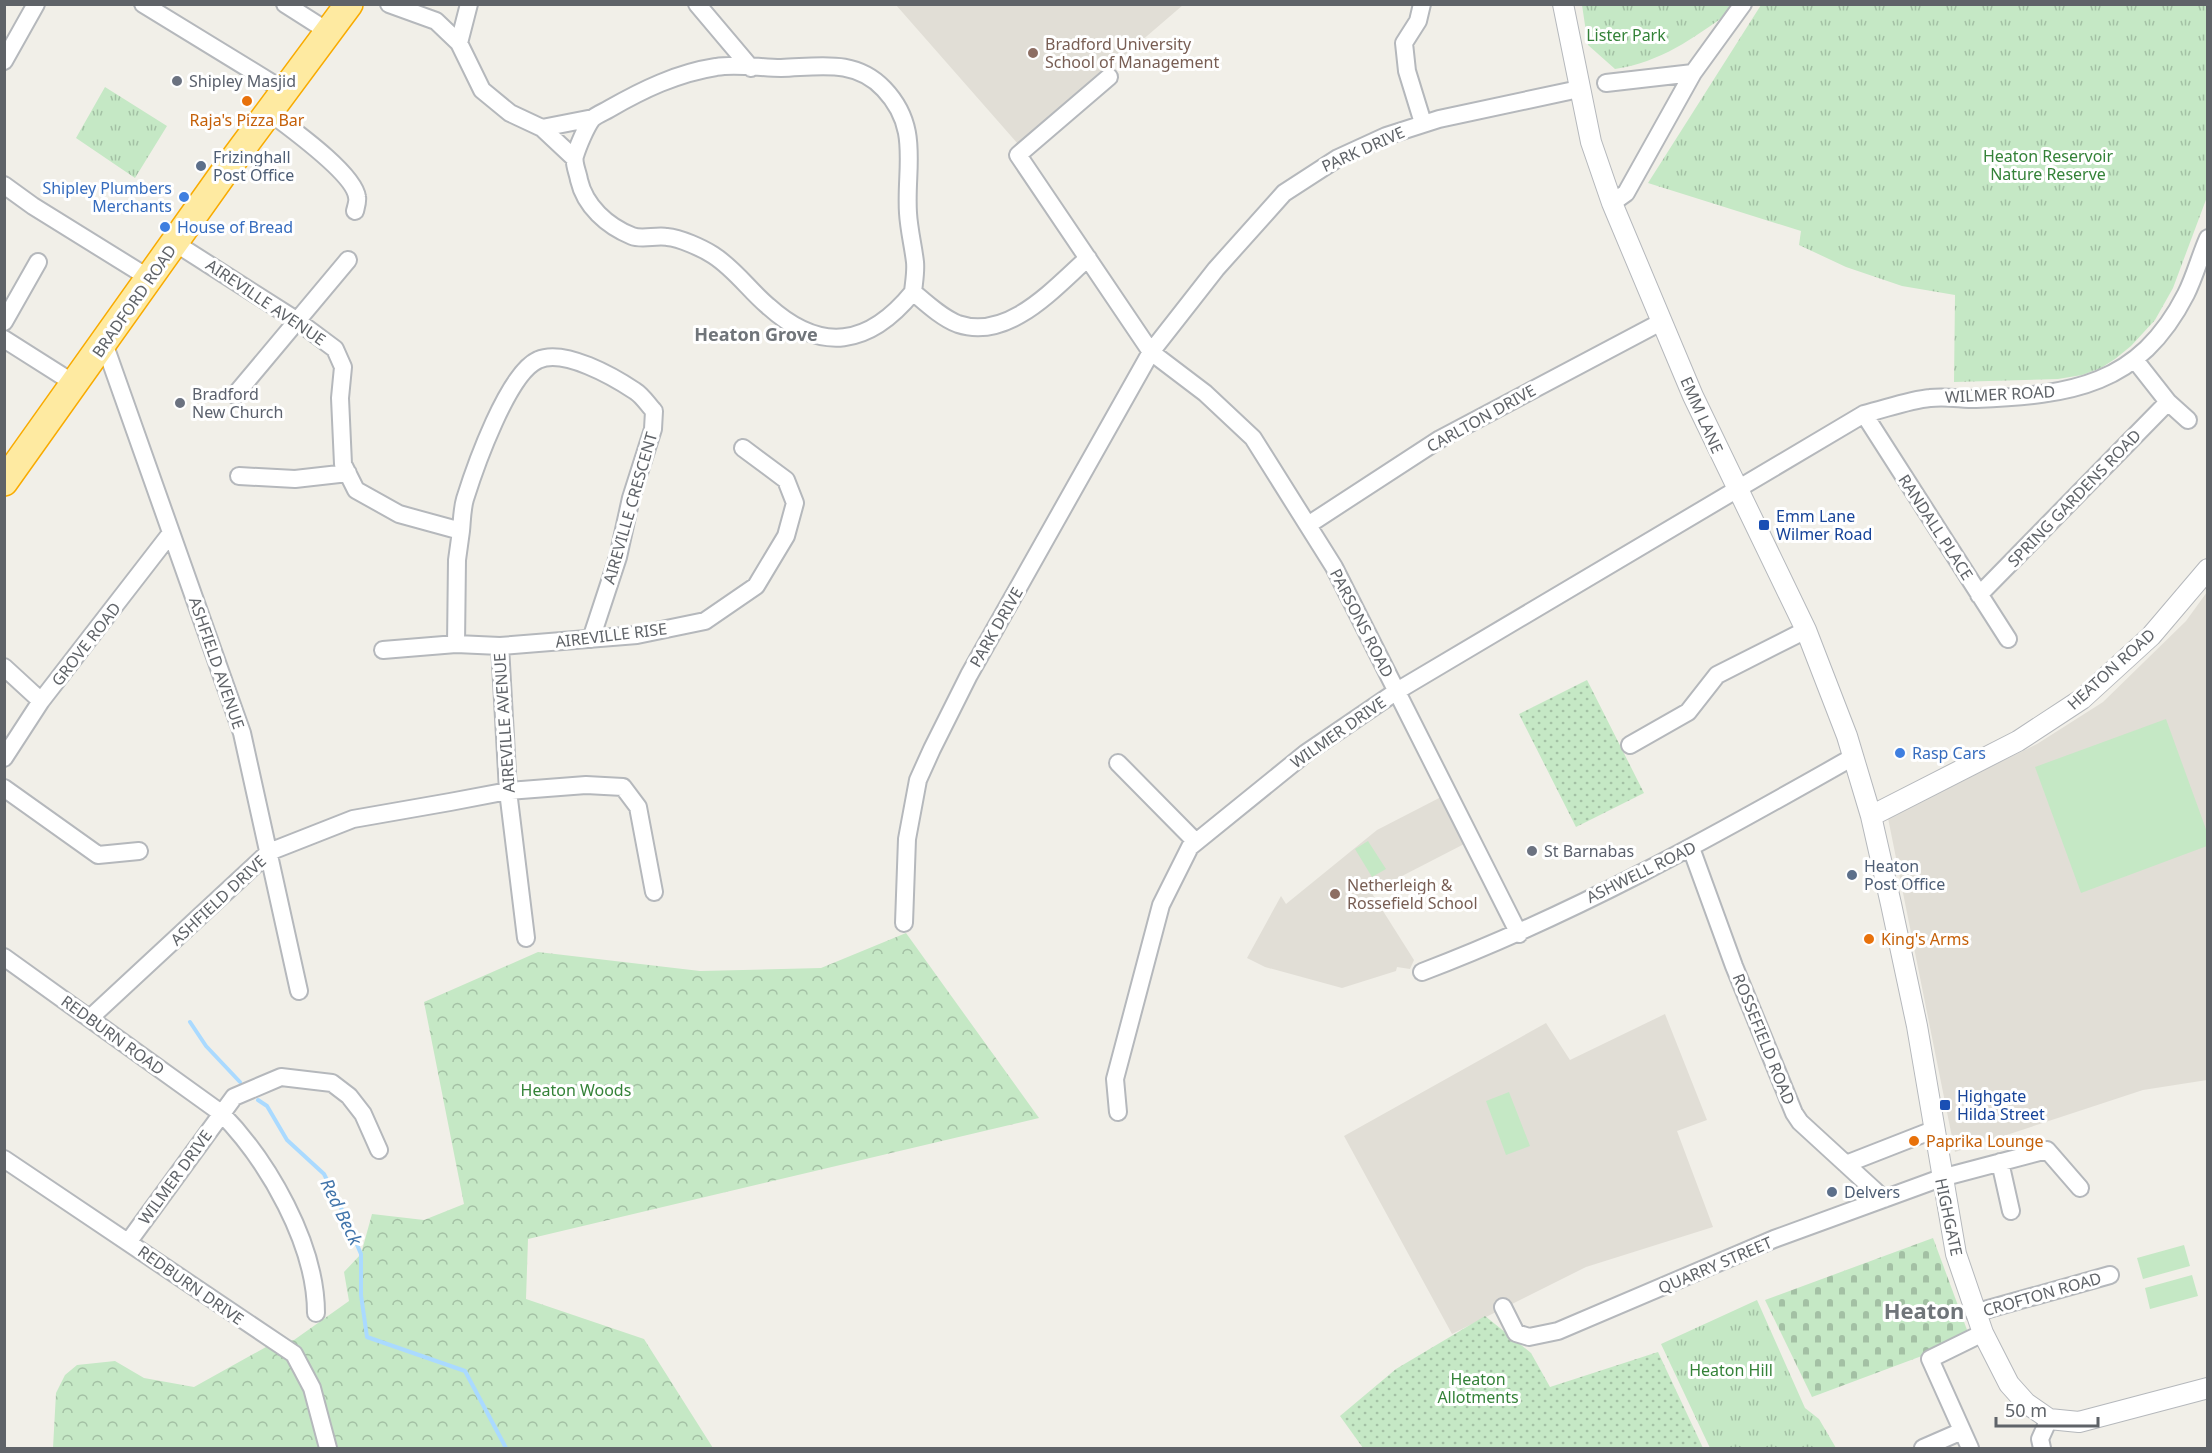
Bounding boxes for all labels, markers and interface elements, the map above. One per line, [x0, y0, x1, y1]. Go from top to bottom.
park label: Lister Park [1586, 24, 1666, 46]
place label: Bradford University School of Management [1045, 33, 1219, 73]
marker: Bradford University School of Management [1026, 46, 1040, 60]
place label: Shipley Masjid [189, 70, 296, 92]
marker: Shipley Masjid [170, 74, 184, 88]
marker: Raja's Pizza Bar [240, 94, 254, 108]
place label: Raja's Pizza Bar [190, 109, 305, 131]
street label: PARK DRIVE [1318, 121, 1408, 177]
park label: Heaton Reservoir Nature Reserve [1983, 145, 2113, 185]
place label: Frizinghall Post Office [213, 146, 294, 186]
marker: Frizinghall Post Office [194, 159, 208, 173]
place label: Shipley Plumbers Merchants [42, 177, 172, 217]
marker: Shipley Plumbers Merchants [177, 190, 191, 204]
place label: House of Bread [177, 216, 293, 238]
marker: House of Bread [158, 220, 172, 234]
street label: BRADFORD ROAD [87, 240, 181, 362]
street label: AIREVILLE AVENUE [202, 254, 330, 350]
district label: Heaton Grove [694, 322, 818, 346]
street label: EMM LANE [1675, 373, 1729, 457]
street label: CARLTON DRIVE [1423, 379, 1539, 457]
street label: WILMER ROAD [1944, 380, 2056, 408]
place label: Bradford New Church [192, 383, 283, 423]
marker: Bradford New Church [173, 396, 187, 410]
street label: SPRING GARDENS ROAD [2002, 424, 2146, 572]
street label: AIREVILLE CRESCENT [598, 429, 662, 587]
street label: RANDALL PLACE [1894, 470, 1978, 584]
place label: Emm Lane Wilmer Road [1776, 505, 1872, 545]
marker: Emm Lane Wilmer Road [1757, 518, 1771, 532]
street label: PARSONS ROAD [1325, 565, 1399, 681]
street label: PARK DRIVE [964, 583, 1028, 671]
street label: ASHFIELD AVENUE [184, 594, 250, 732]
street label: GROVE ROAD [46, 598, 126, 690]
street label: AIREVILLE RISE [554, 617, 668, 653]
street label: HEATON ROAD [2062, 624, 2160, 714]
street label: AIREVILLE AVENUE [488, 652, 520, 794]
street label: WILMER DRIVE [1286, 691, 1390, 773]
place label: Rasp Cars [1912, 742, 1986, 764]
marker: Rasp Cars [1893, 746, 1907, 760]
street label: ASHWELL ROAD [1582, 836, 1700, 908]
place label: St Barnabas [1544, 840, 1634, 862]
marker: St Barnabas [1525, 844, 1539, 858]
street label: ASHFIELD DRIVE [165, 850, 271, 950]
place label: Heaton Post Office [1864, 855, 1945, 895]
marker: Heaton Post Office [1845, 868, 1859, 882]
place label: Netherleigh & Rossefield School [1347, 874, 1478, 914]
marker: Netherleigh & Rossefield School [1328, 887, 1342, 901]
place label: King's Arms [1881, 928, 1969, 950]
marker: King's Arms [1862, 932, 1876, 946]
street label: ROSSEFIELD ROAD [1728, 970, 1800, 1108]
street label: REDBURN ROAD [57, 990, 169, 1080]
park label: Heaton Woods [521, 1079, 631, 1101]
place label: Highgate Hilda Street [1957, 1085, 2045, 1125]
marker: Highgate Hilda Street [1938, 1098, 1952, 1112]
street label: WILMER DRIVE [133, 1125, 217, 1229]
place label: Paprika Lounge [1926, 1130, 2044, 1152]
marker: Paprika Lounge [1907, 1134, 1921, 1148]
water label: Red Beck [315, 1174, 369, 1250]
street label: HIGHGATE [1930, 1176, 1968, 1258]
place label: Delvers [1844, 1181, 1900, 1203]
marker: Delvers [1825, 1185, 1839, 1199]
street label: QUARRY STREET [1655, 1231, 1775, 1299]
street label: REDBURN DRIVE [134, 1240, 248, 1330]
street label: CROFTON ROAD [1980, 1267, 2104, 1321]
district label: Heaton [1884, 1295, 1964, 1325]
park label: Heaton Hill [1689, 1359, 1773, 1381]
park label: Heaton Allotments [1437, 1368, 1519, 1408]
scale bar [1996, 1390, 2098, 1428]
text: 50 m [2005, 1398, 2047, 1422]

